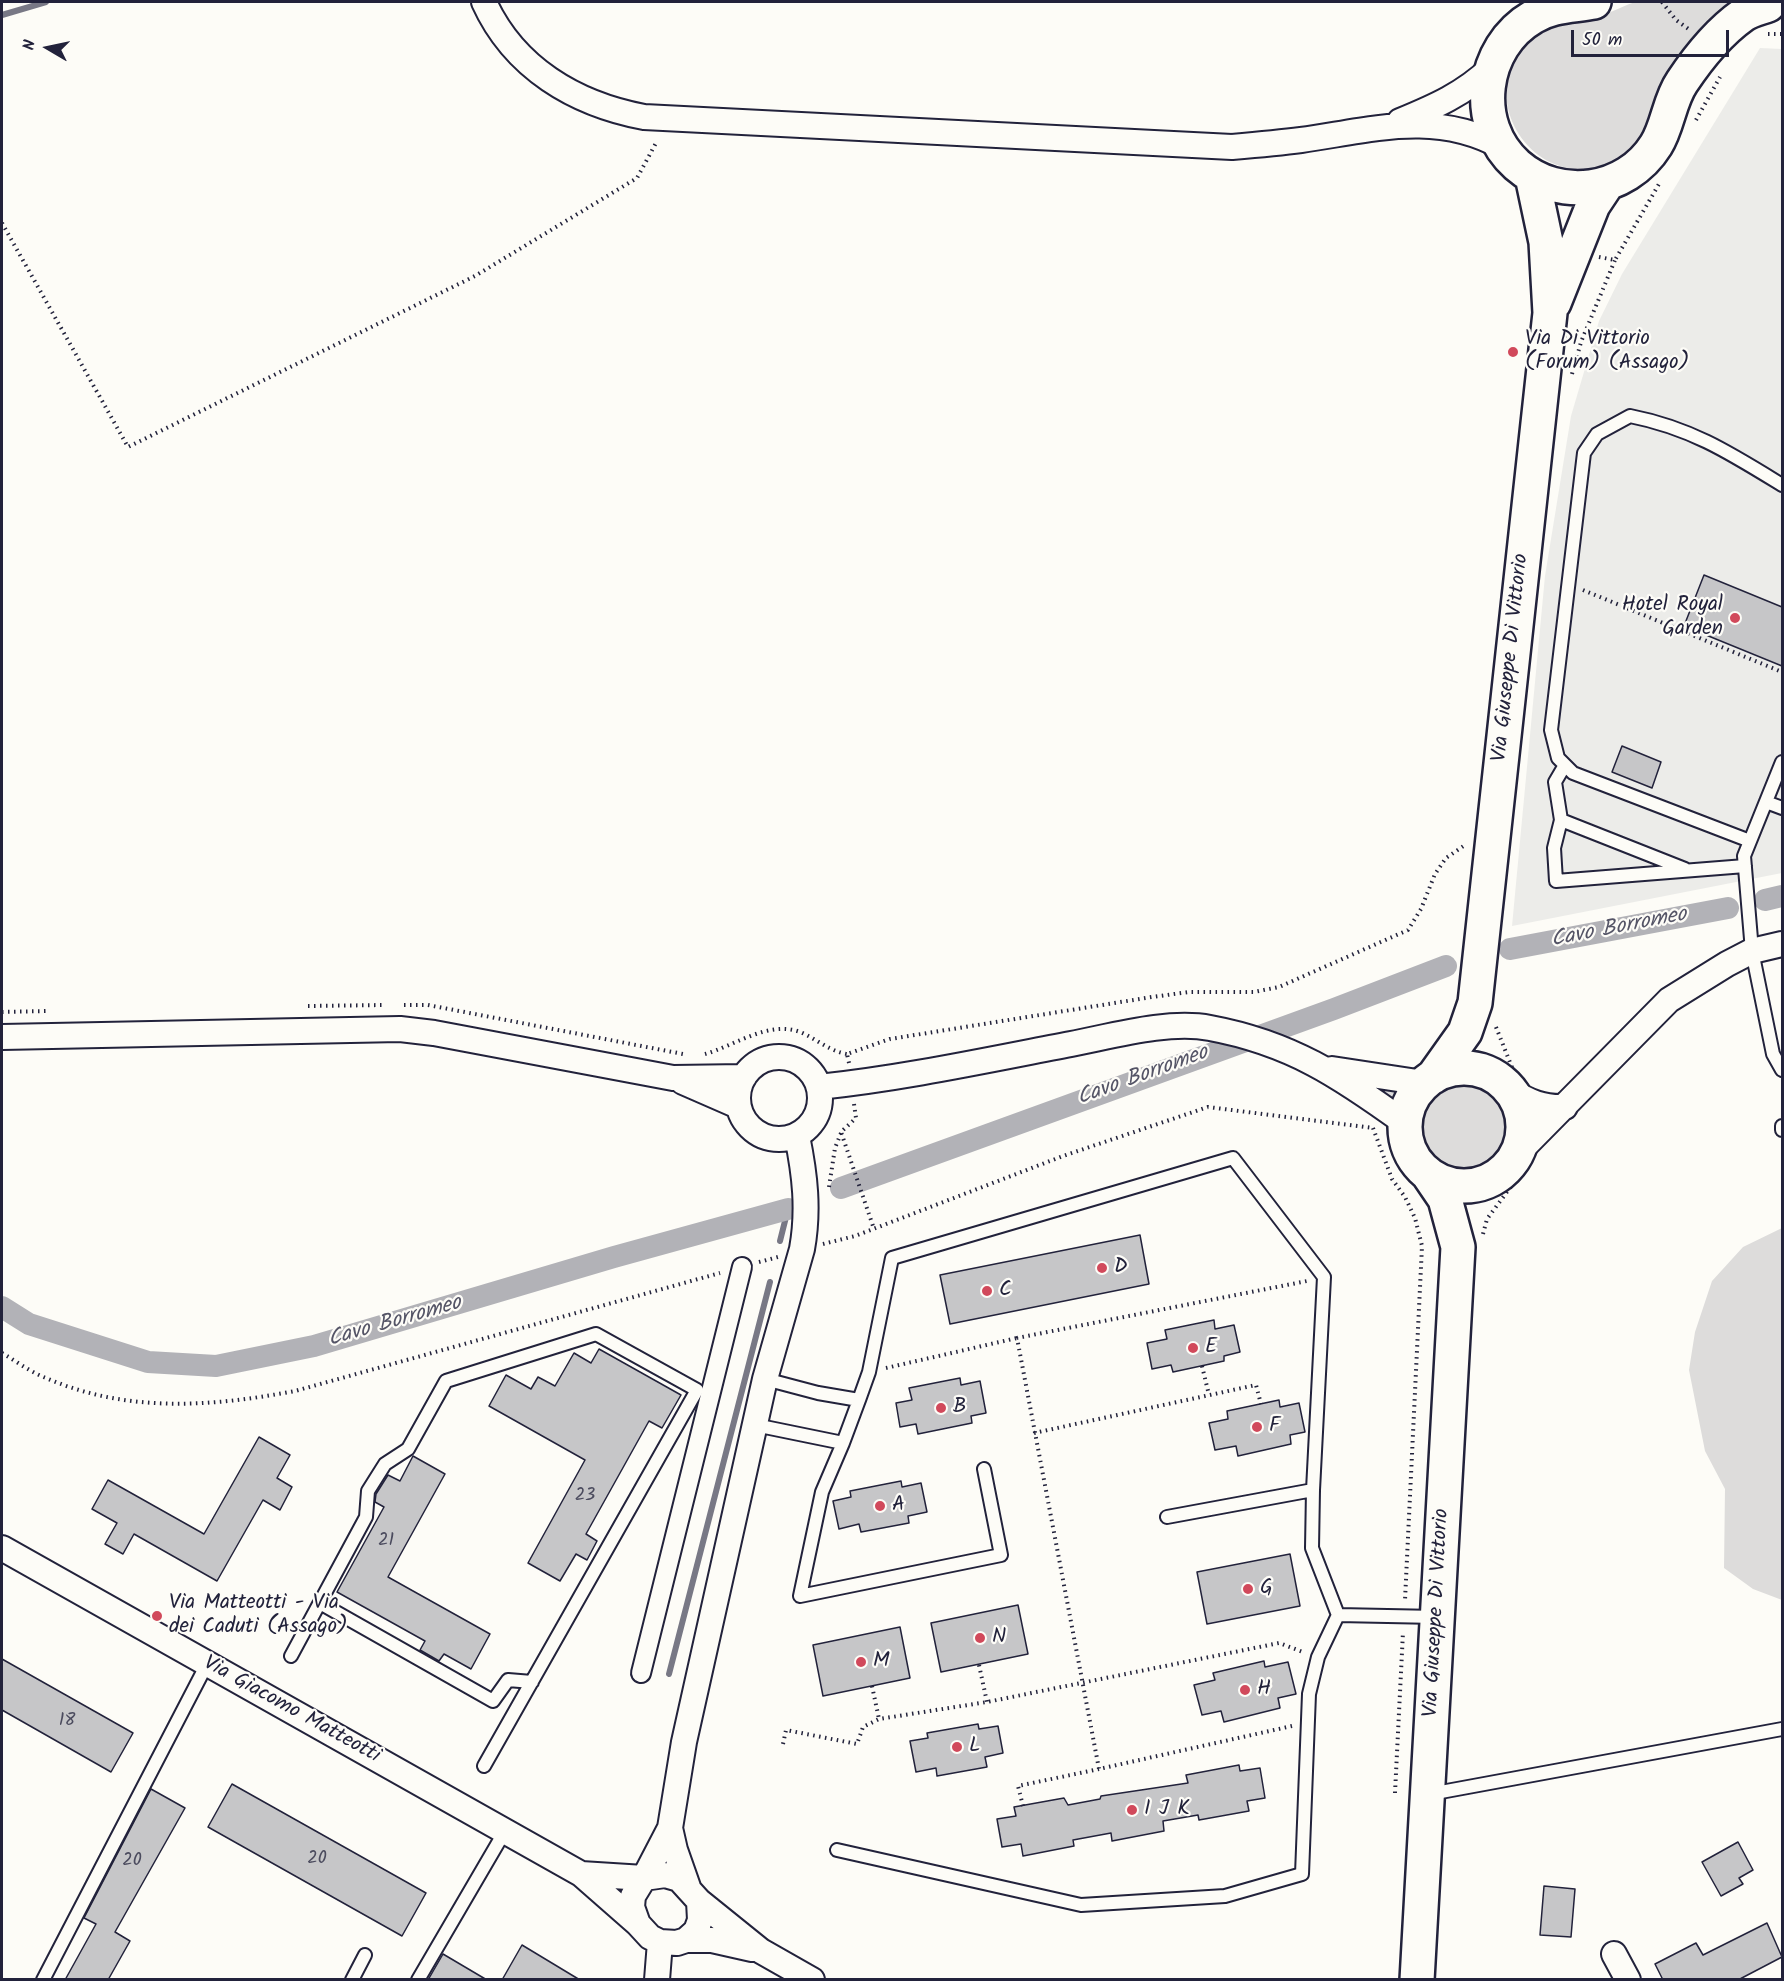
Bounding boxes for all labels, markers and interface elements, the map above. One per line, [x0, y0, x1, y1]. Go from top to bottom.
north arrow [18, 18, 78, 78]
scale bar [1574, 18, 1732, 56]
text: 50 m [1582, 26, 1622, 55]
text: N [17, 38, 43, 52]
place label: Via Di Vittorio (Forum) (Assago) [1525, 327, 1689, 377]
marker: Via Di Vittorio (Forum) (Assago) [1506, 345, 1520, 359]
street label: Via Giuseppe Di Vittorio [1489, 553, 1535, 763]
place label: Hotel Royal Garden [1622, 593, 1723, 643]
marker: Hotel Royal Garden [1728, 611, 1742, 625]
water label: Cavo Borromeo [1549, 903, 1689, 955]
water label: Cavo Borromeo [1074, 1041, 1212, 1113]
place label: D [1114, 1255, 1128, 1281]
marker: D [1095, 1261, 1109, 1275]
place label: C [999, 1278, 1012, 1304]
marker: C [980, 1284, 994, 1298]
water label: Cavo Borromeo [325, 1291, 465, 1355]
place label: E [1205, 1335, 1217, 1361]
marker: E [1186, 1341, 1200, 1355]
place label: B [953, 1395, 966, 1421]
marker: B [934, 1401, 948, 1415]
place label: F [1269, 1414, 1280, 1440]
marker: F [1250, 1420, 1264, 1434]
house number: 23 [575, 1486, 595, 1508]
place label: A [892, 1493, 905, 1519]
marker: A [873, 1499, 887, 1513]
street label: Via Giuseppe Di Vittorio [1420, 1508, 1456, 1718]
house number: 21 [378, 1531, 394, 1553]
place label: G [1260, 1576, 1273, 1602]
marker: G [1241, 1582, 1255, 1596]
place label: Via Matteotti - Via dei Caduti (Assago) [169, 1591, 348, 1641]
marker: Via Matteotti - Via dei Caduti (Assago) [150, 1609, 164, 1623]
place label: N [992, 1625, 1006, 1651]
marker: N [973, 1631, 987, 1645]
place label: M [873, 1649, 890, 1675]
street label: Via Giacomo Matteotti [198, 1652, 384, 1770]
marker: M [854, 1655, 868, 1669]
place label: H [1257, 1677, 1271, 1703]
marker: H [1238, 1683, 1252, 1697]
house number: 18 [59, 1711, 75, 1733]
place label: L [969, 1734, 980, 1760]
marker: L [950, 1740, 964, 1754]
place label: I J K [1144, 1797, 1190, 1823]
marker: I J K [1125, 1803, 1139, 1817]
house number: 20 [307, 1849, 327, 1871]
house number: 20 [122, 1851, 142, 1873]

